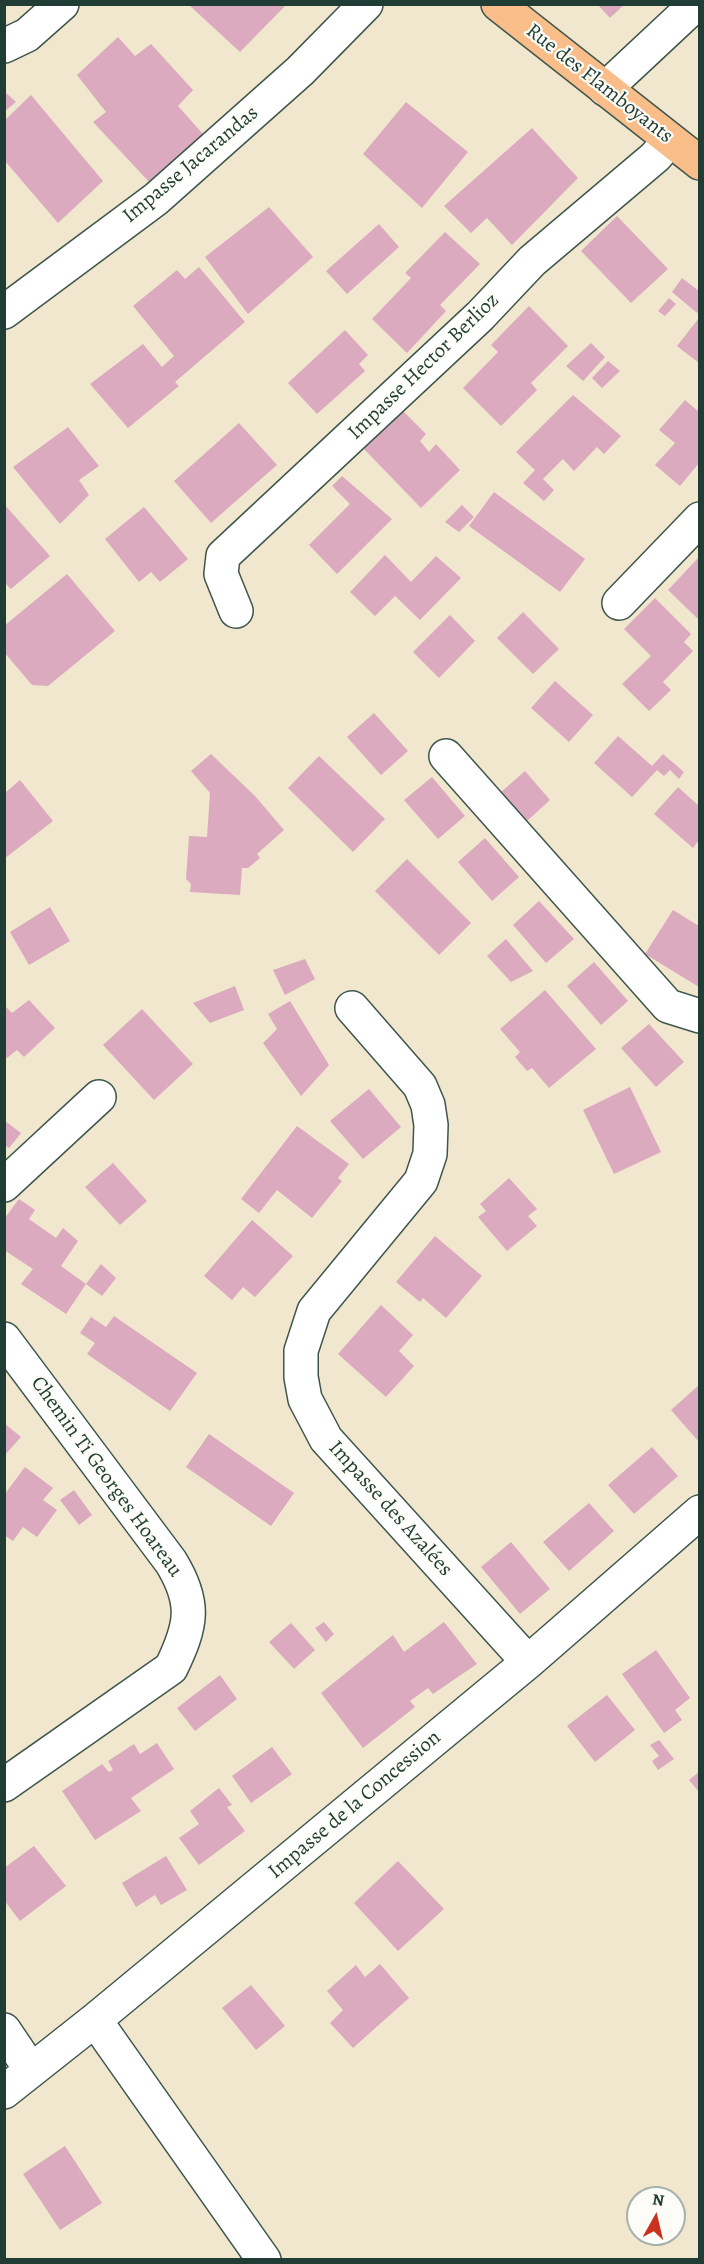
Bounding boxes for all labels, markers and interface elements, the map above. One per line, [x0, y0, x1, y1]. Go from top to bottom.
street label: Rue des Flamboyants [520, 19, 678, 149]
street label: Impasse Jacarandas [118, 101, 264, 229]
street label: Impasse Hector Berlioz [343, 288, 505, 446]
street label: Chemin Ti Georges Hoareau [25, 1372, 187, 1582]
street label: Impasse des Azalées [323, 1436, 457, 1582]
street label: Impasse de la Concession [264, 1725, 446, 1885]
north arrow [626, 2186, 686, 2246]
text: N [651, 2188, 666, 2212]

